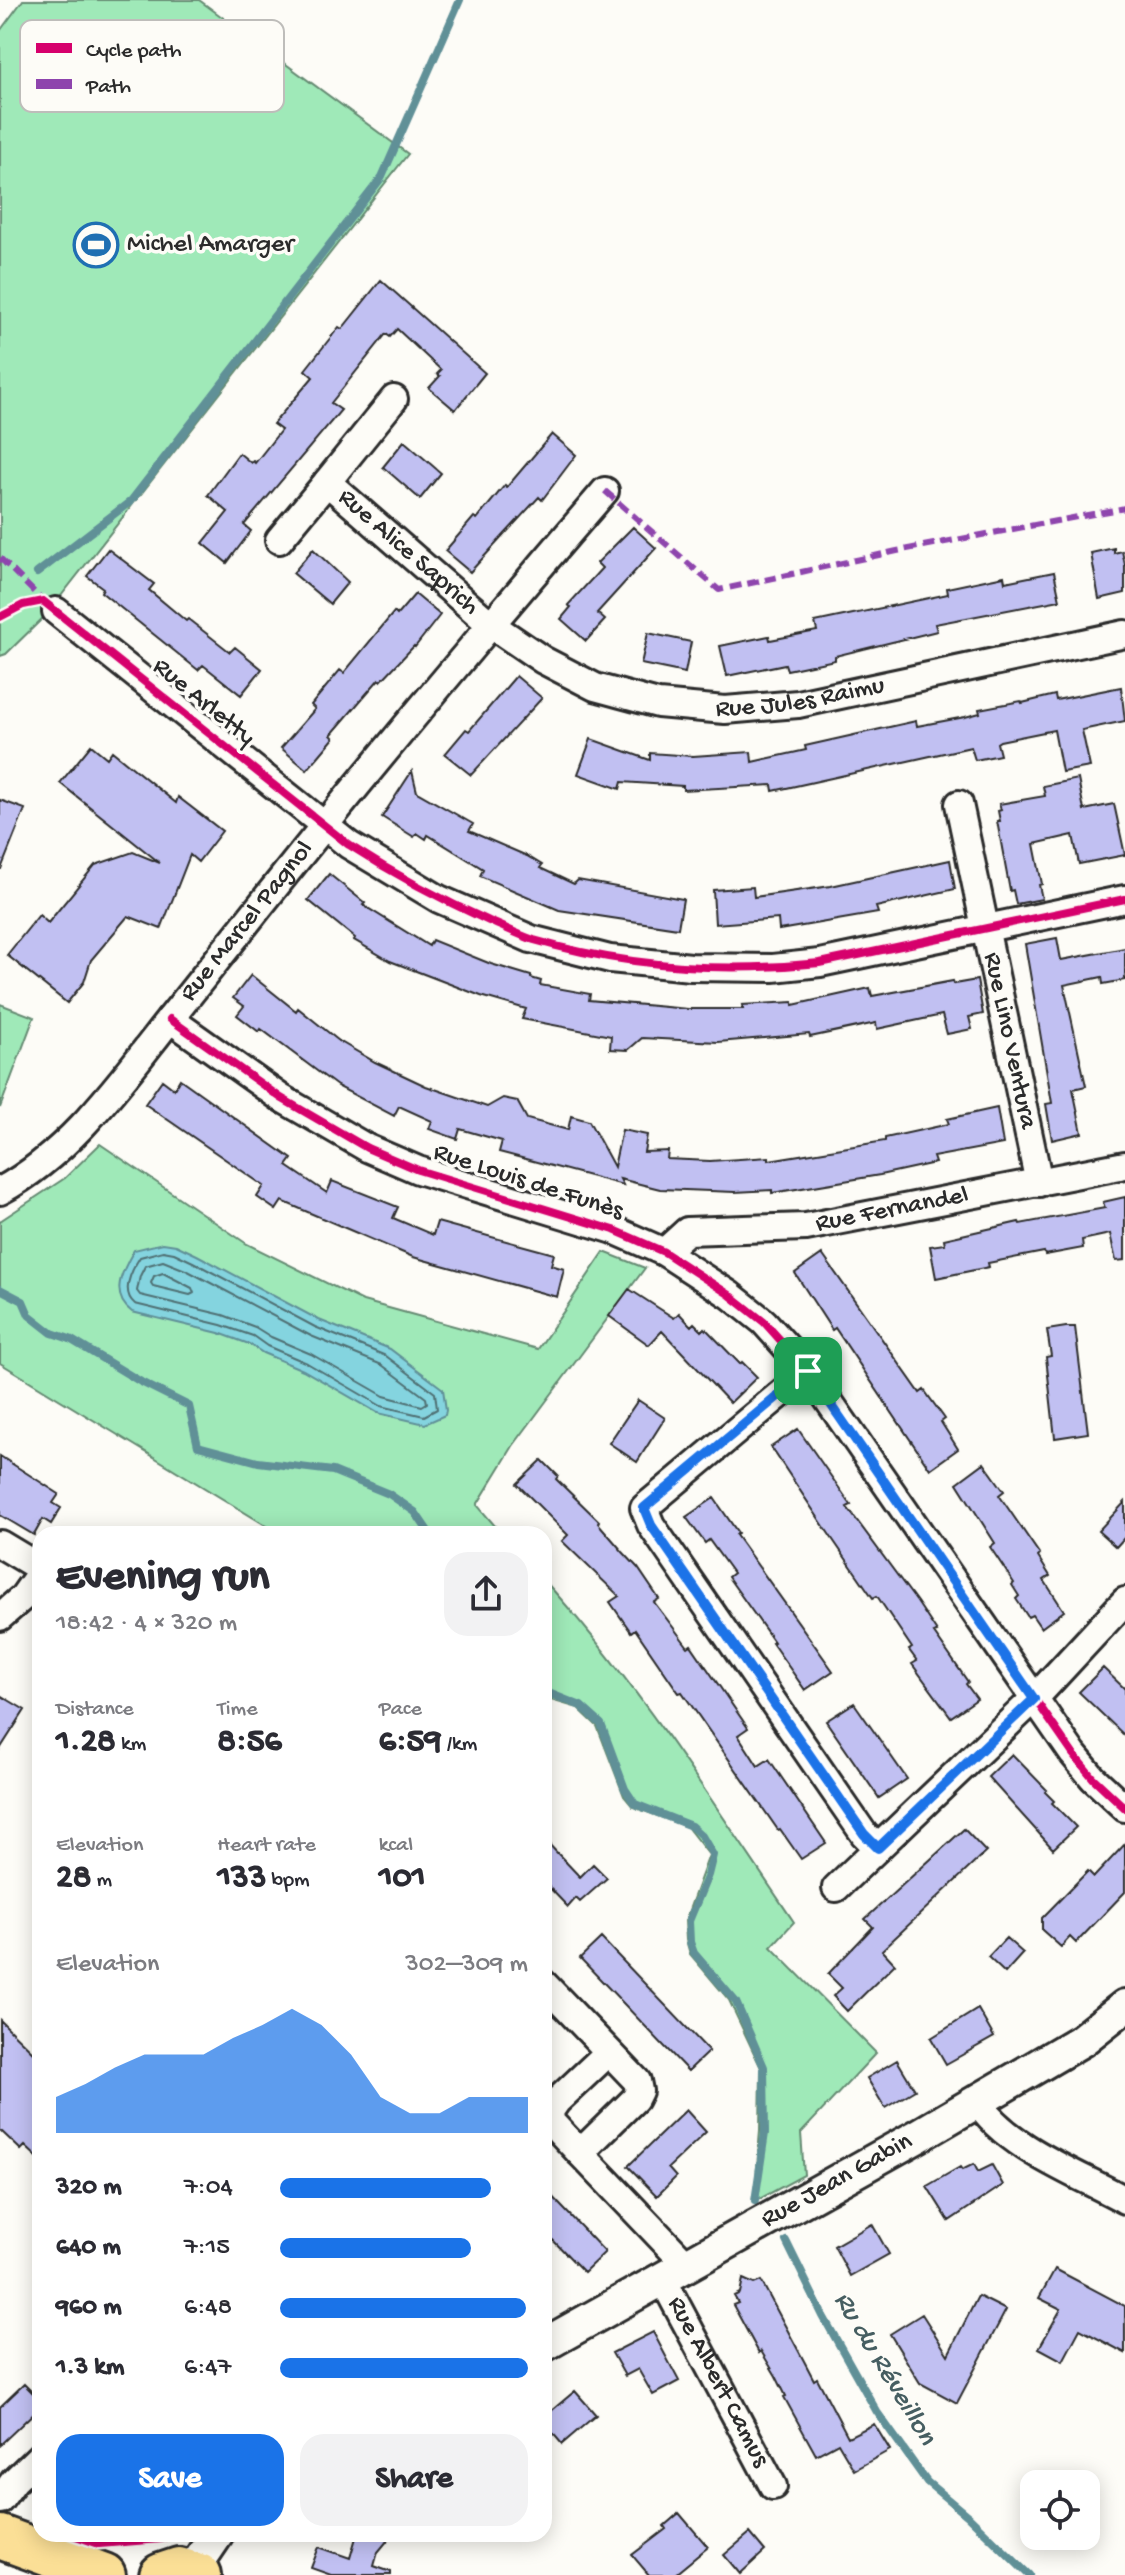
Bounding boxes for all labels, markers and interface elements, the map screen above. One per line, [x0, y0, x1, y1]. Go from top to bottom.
legend [20, 20, 284, 112]
text: Cycle path [86, 39, 182, 65]
text: Path [85, 75, 131, 101]
sports icon: Michel Amarger [72, 221, 120, 269]
place label: Michel Amarger [127, 230, 296, 261]
street label: Rue Alice Saprich [331, 483, 485, 623]
street label: Rue Arletty [145, 652, 261, 754]
street label: Rue Jules Raimu [714, 670, 887, 726]
street label: Rue Marcel Pagnol [174, 835, 321, 1008]
street label: Rue Lino Ventura [975, 950, 1043, 1133]
street label: Rue Louis de Funès [429, 1138, 628, 1229]
street label: Rue Fernandel [813, 1180, 971, 1240]
pin [774, 1337, 842, 1405]
icon: arrive [786, 1349, 830, 1393]
button: share [444, 1552, 528, 1636]
text: Evening run [56, 1553, 269, 1605]
text: 18:42 · 4 × 320 m [56, 1609, 237, 1640]
text: Distance [56, 1697, 134, 1723]
text: Time [217, 1697, 258, 1723]
text: Pace [379, 1697, 422, 1723]
text: 1.28 [56, 1723, 116, 1763]
text: 8:56 [217, 1723, 282, 1763]
text: 6:59 [379, 1723, 441, 1763]
text: km [116, 1732, 146, 1758]
text: /km [441, 1732, 477, 1758]
text: Elevation [56, 1833, 143, 1859]
text: Heart rate [217, 1833, 316, 1859]
text: kcal [379, 1833, 413, 1859]
text: 28 [56, 1859, 91, 1899]
text: 133 [217, 1859, 266, 1899]
text: 101 [379, 1859, 425, 1899]
text: m [91, 1868, 112, 1894]
text: bpm [266, 1868, 310, 1894]
text: Elevation [56, 1950, 159, 1981]
text: 302–309 m [405, 1950, 528, 1981]
street label: Rue Jean Gabin [756, 2126, 919, 2236]
text: 320 m [56, 2173, 122, 2204]
text: 7:04 [184, 2173, 233, 2204]
text: 640 m [56, 2233, 121, 2264]
text: 7:15 [184, 2233, 230, 2264]
water label: Ru du Réveillon [825, 2286, 943, 2452]
street label: Rue Albert Camus [660, 2292, 776, 2474]
text: 960 m [56, 2293, 122, 2324]
text: 6:48 [184, 2293, 232, 2324]
text: 1.3 km [56, 2353, 124, 2384]
text: 6:47 [184, 2353, 231, 2384]
button: Save [56, 2434, 284, 2526]
button: Share [300, 2434, 528, 2526]
map controls [1020, 2470, 1100, 2550]
button: locate [1020, 2470, 1100, 2550]

